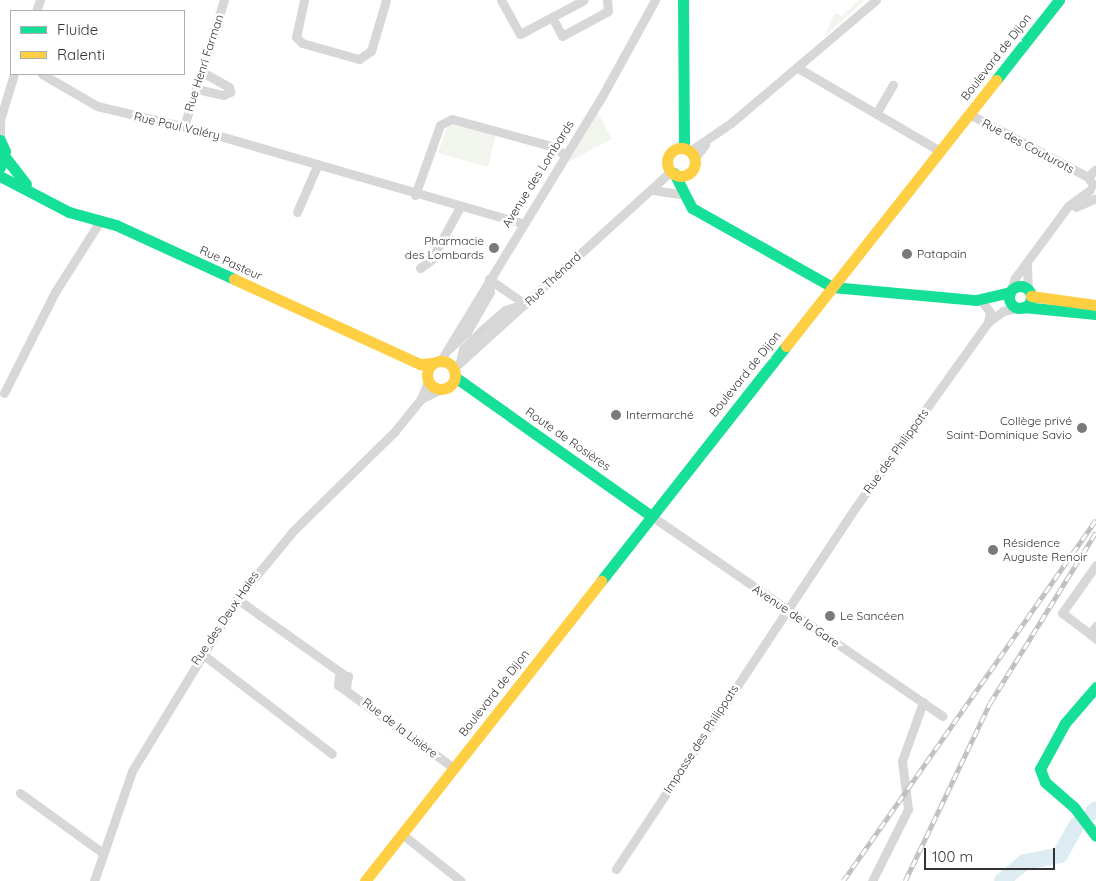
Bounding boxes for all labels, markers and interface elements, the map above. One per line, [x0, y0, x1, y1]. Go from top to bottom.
legend [10, 10, 185, 75]
street label: Boulevard de Dijon [958, 11, 1034, 103]
street label: Rue Henri Farman [182, 13, 226, 113]
text: Fluide [57, 20, 98, 39]
text: Ralenti [57, 45, 105, 64]
street label: Rue Paul Valéry [133, 109, 221, 143]
street label: Rue des Couturots [980, 116, 1076, 176]
street label: Avenue des Lombards [499, 118, 577, 230]
place label: Pharmacie des Lombards [405, 234, 484, 262]
marker: Pharmacie des Lombards [488, 242, 500, 254]
street label: Rue Pasteur [197, 243, 265, 283]
place label: Patapain [917, 247, 967, 261]
marker: Patapain [901, 248, 913, 260]
street label: Rue Thénard [522, 249, 584, 309]
street label: Boulevard de Dijon [706, 328, 784, 420]
street label: Route de Rosières [523, 404, 613, 474]
street label: Rue des Philippats [860, 406, 932, 496]
place label: Intermarché [626, 408, 694, 422]
marker: Intermarché [610, 409, 622, 421]
place label: Collège privé Saint-Dominique Savio [947, 414, 1072, 442]
marker: Collège privé Saint-Dominique Savio [1076, 422, 1088, 434]
place label: Résidence Auguste Renoir [1003, 536, 1087, 564]
marker: Résidence Auguste Renoir [987, 544, 999, 556]
street label: Rue des Deux Haies [188, 568, 262, 668]
street label: Avenue de la Gare [750, 582, 842, 650]
place label: Le Sancéen [840, 609, 904, 623]
marker: Le Sancéen [824, 610, 836, 622]
street label: Boulevard de Dijon [456, 647, 532, 739]
street label: Impasse des Philippats [661, 682, 741, 796]
street label: Rue de la Lisière [360, 695, 440, 761]
scale bar [926, 838, 1057, 870]
text: 100 m [932, 847, 973, 866]

